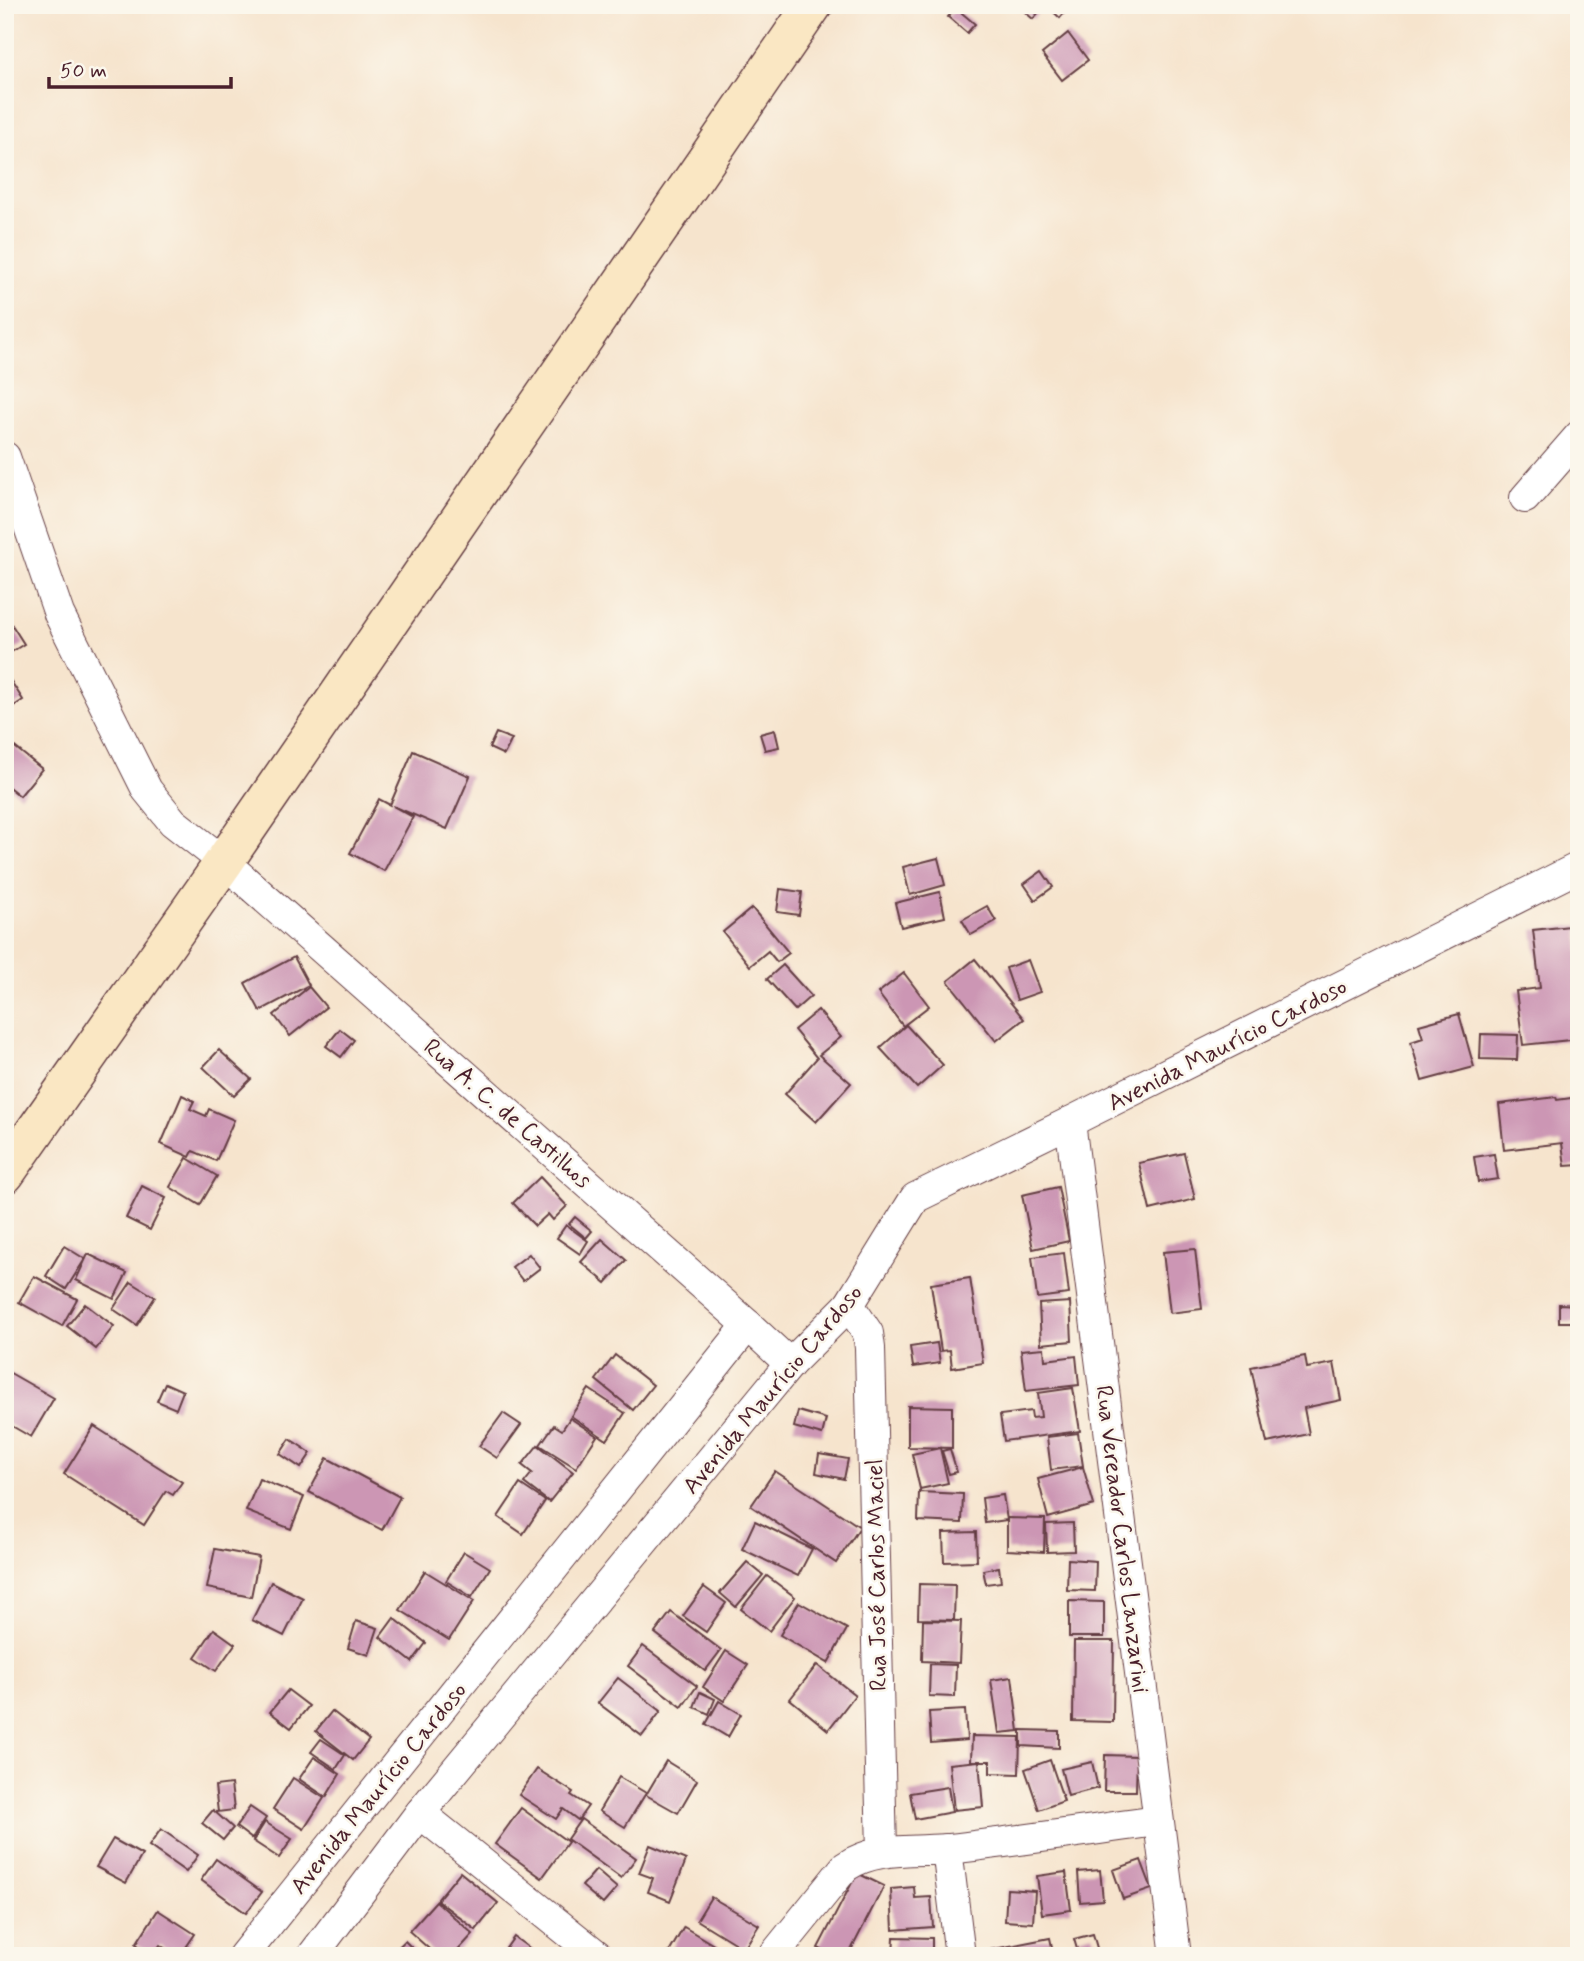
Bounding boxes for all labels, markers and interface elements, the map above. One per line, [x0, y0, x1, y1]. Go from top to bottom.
scale bar [49, 46, 231, 90]
text: 50 m [60, 57, 107, 85]
street label: Avenida Maurício Cardoso [1103, 971, 1353, 1119]
street label: Rua A. C. de Castilhos [416, 1032, 598, 1196]
street label: Avenida Maurício Cardoso [676, 1279, 870, 1501]
street label: Rua Vereador Carlos Lanzarini [1087, 1384, 1156, 1695]
street label: Rua José Carlos Maciel [860, 1459, 895, 1691]
street label: Avenida Maurício Cardoso [284, 1676, 474, 1902]

